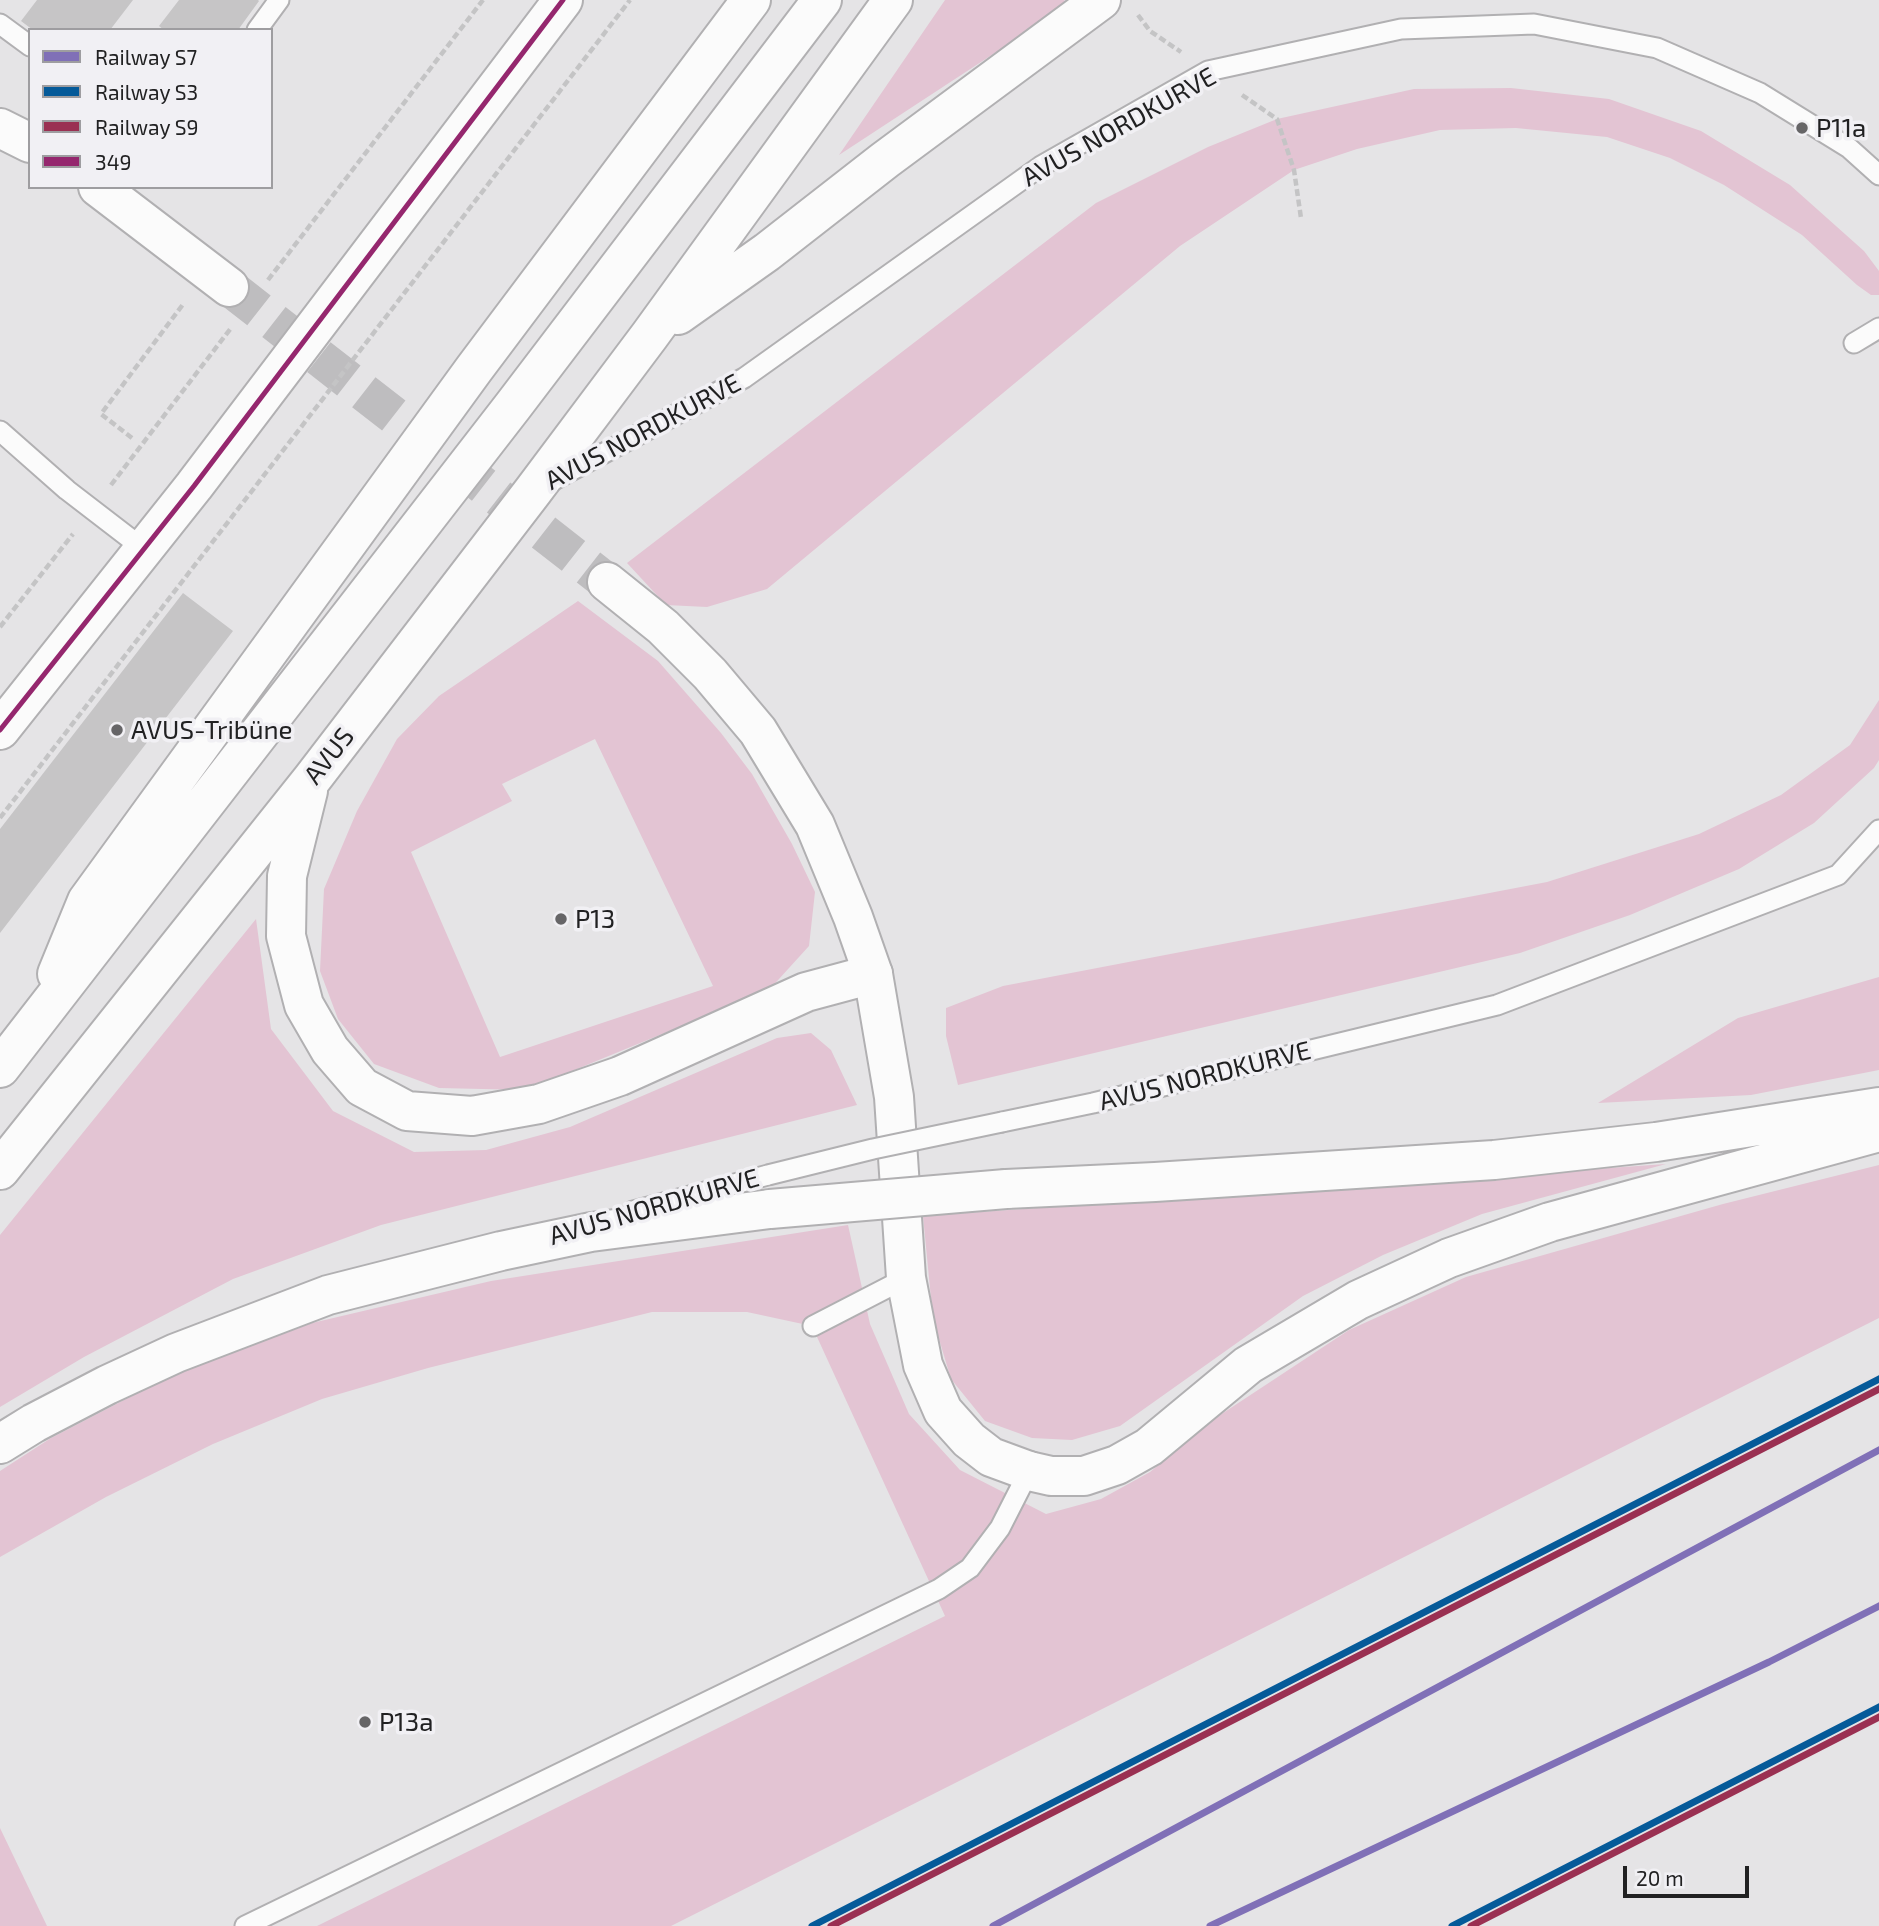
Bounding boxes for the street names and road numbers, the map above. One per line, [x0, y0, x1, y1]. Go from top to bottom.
street label: AVUS NORDKURVE [1017, 61, 1221, 193]
street label: AVUS NORDKURVE [540, 367, 746, 497]
street label: AVUS [297, 722, 361, 790]
street label: AVUS NORDKURVE [1096, 1035, 1314, 1117]
street label: AVUS NORDKURVE [545, 1162, 763, 1252]

